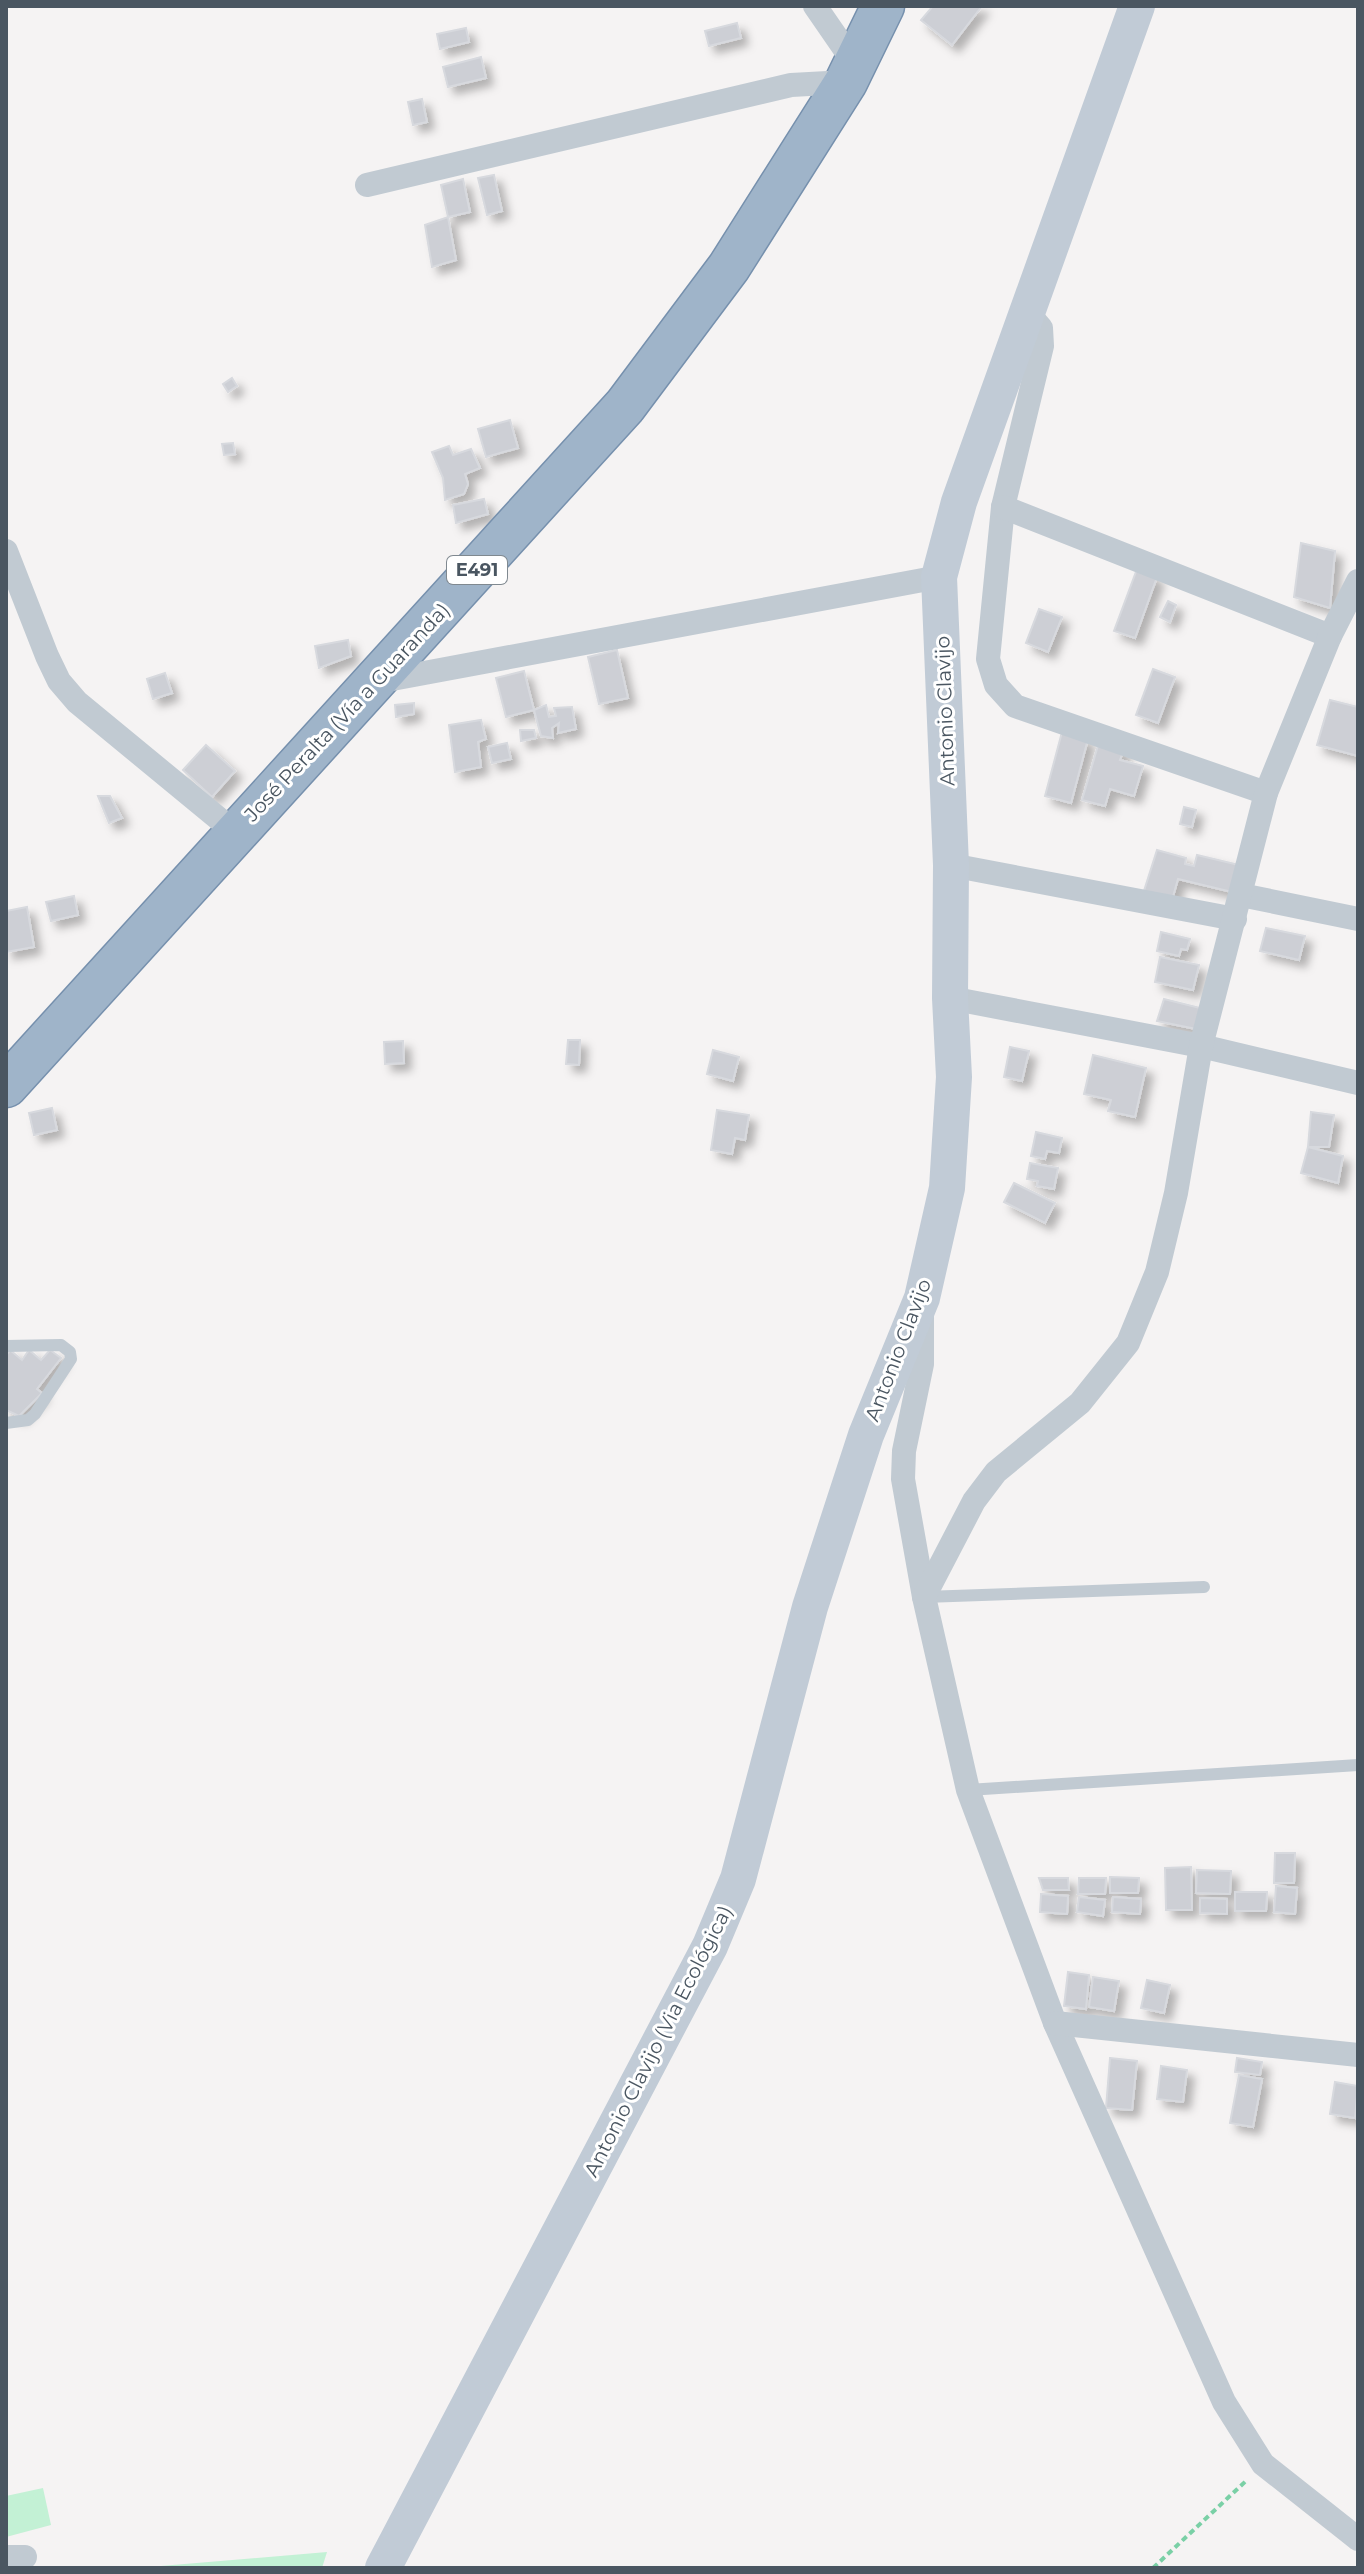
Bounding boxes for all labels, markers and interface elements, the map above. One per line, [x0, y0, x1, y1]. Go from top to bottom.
road number: E491 [447, 556, 507, 584]
street label: José Peralta (Vía a Guaranda) [239, 598, 455, 827]
street label: Antonio Clavijo [930, 636, 960, 786]
street label: Antonio Clavijo [860, 1276, 936, 1424]
street label: Antonio Clavijo (Via Ecológica) [579, 1901, 737, 2181]

